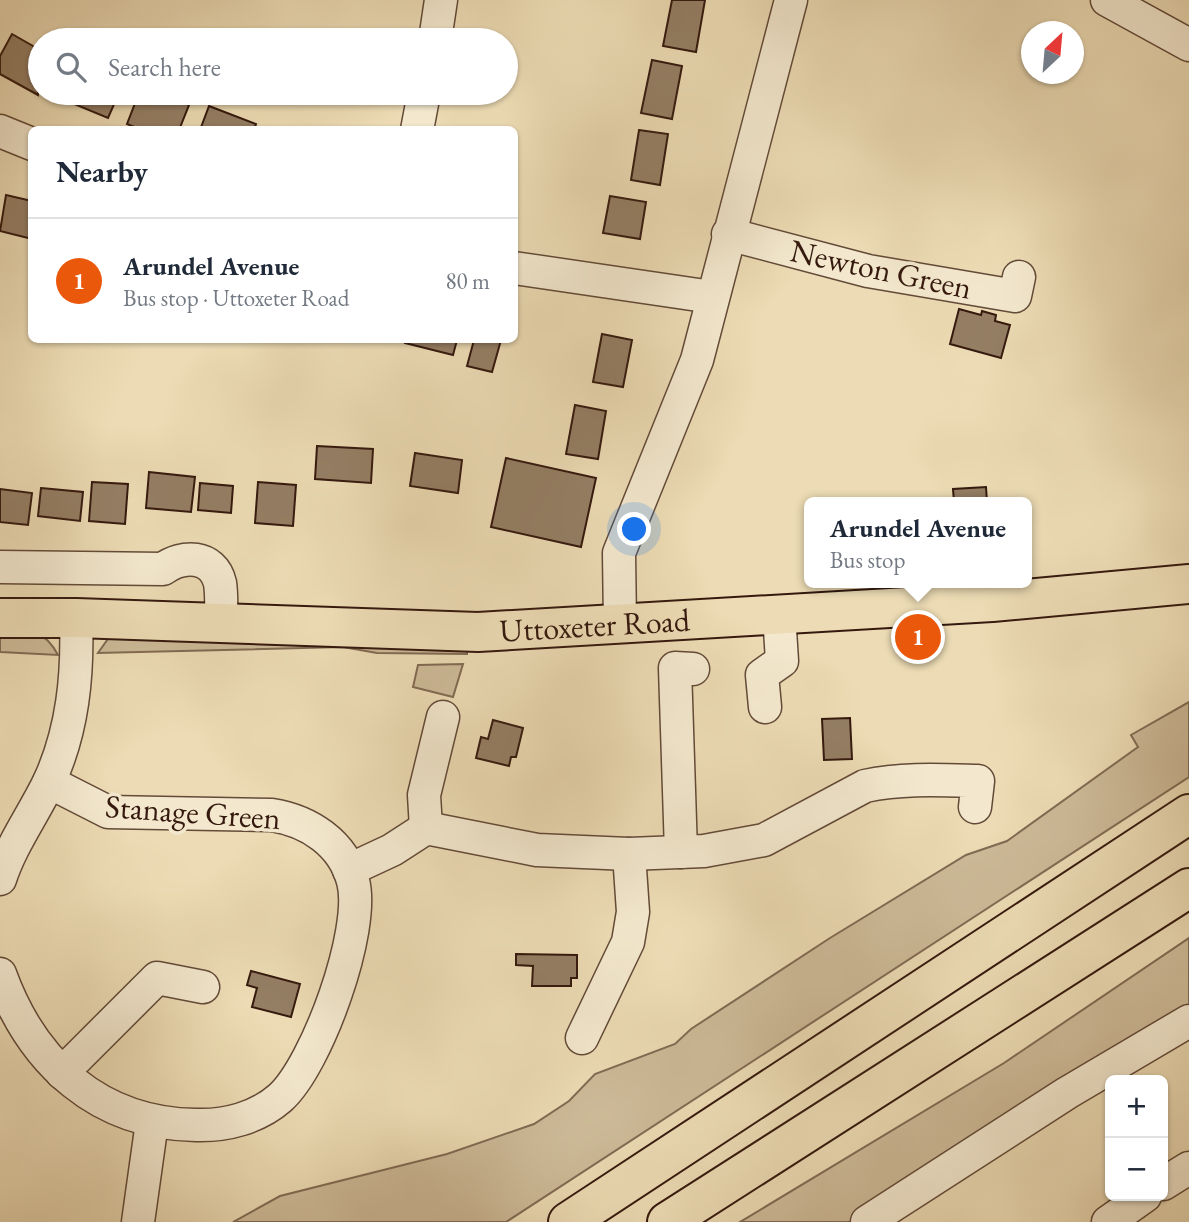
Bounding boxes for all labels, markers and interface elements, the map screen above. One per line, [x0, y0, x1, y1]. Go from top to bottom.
north arrow [1021, 21, 1084, 84]
search box [28, 28, 518, 105]
icon: search [52, 48, 90, 86]
text: Search here [108, 50, 221, 84]
text: Nearby [56, 152, 148, 191]
street label: Newton Green [786, 229, 976, 309]
text: Arundel Avenue [123, 249, 299, 283]
text: 1 [73, 266, 85, 296]
text: 80 m [445, 266, 490, 296]
text: Bus stop · Uttoxeter Road [123, 283, 349, 313]
popup [804, 497, 1032, 588]
text: Arundel Avenue [830, 511, 1006, 545]
your location [617, 512, 651, 546]
text: Bus stop [830, 545, 905, 575]
street label: Uttoxeter Road [498, 599, 692, 652]
pin: 1 [895, 611, 941, 663]
street label: Stanage Green [104, 785, 282, 839]
map controls [1105, 1075, 1168, 1201]
button: + [1105, 1075, 1168, 1138]
button: − [1105, 1138, 1168, 1201]

